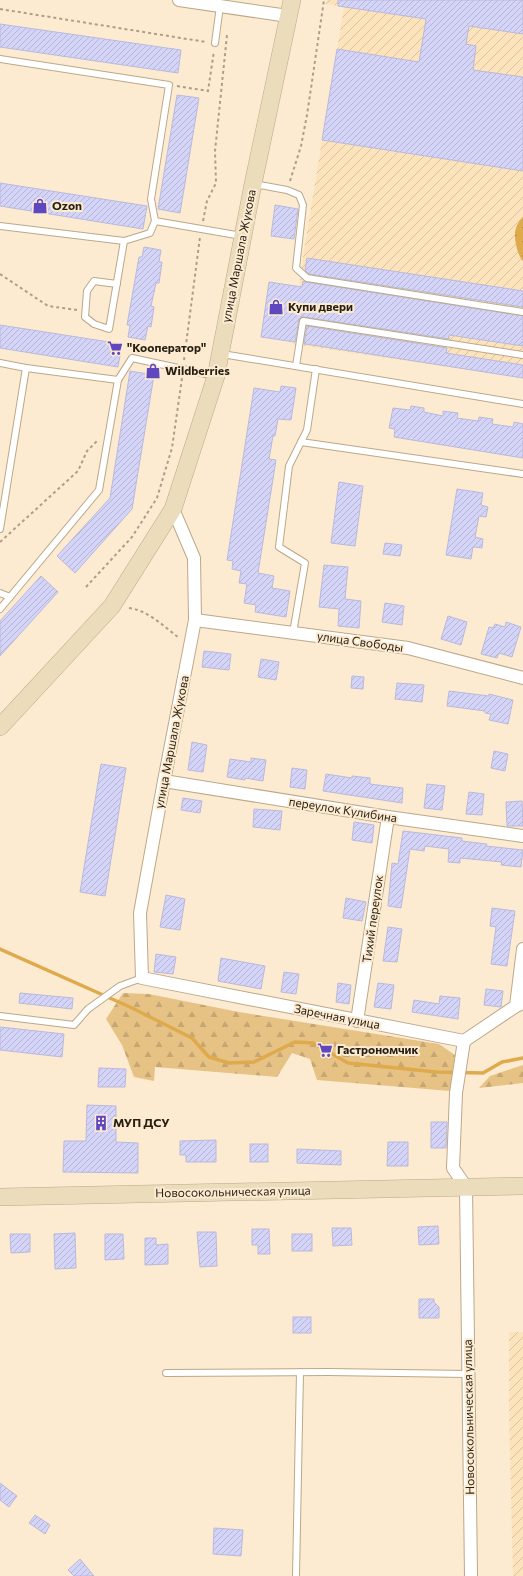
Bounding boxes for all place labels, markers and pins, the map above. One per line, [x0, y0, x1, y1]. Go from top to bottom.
shop icon: Ozon [31, 197, 49, 215]
place label: Ozon [52, 198, 82, 212]
shop icon: Купи двери [267, 298, 285, 316]
place label: Купи двери [288, 299, 353, 313]
supermarket icon: "Кооператор" [106, 339, 124, 357]
place label: "Кооператор" [127, 340, 206, 354]
shop icon: Wildberries [144, 362, 162, 380]
place label: Wildberries [165, 363, 230, 377]
supermarket icon: Гастрономчик [316, 1041, 334, 1059]
place label: Гастрономчик [337, 1042, 419, 1056]
building icon: МУП ДСУ [92, 1114, 110, 1132]
place label: МУП ДСУ [113, 1115, 170, 1129]

